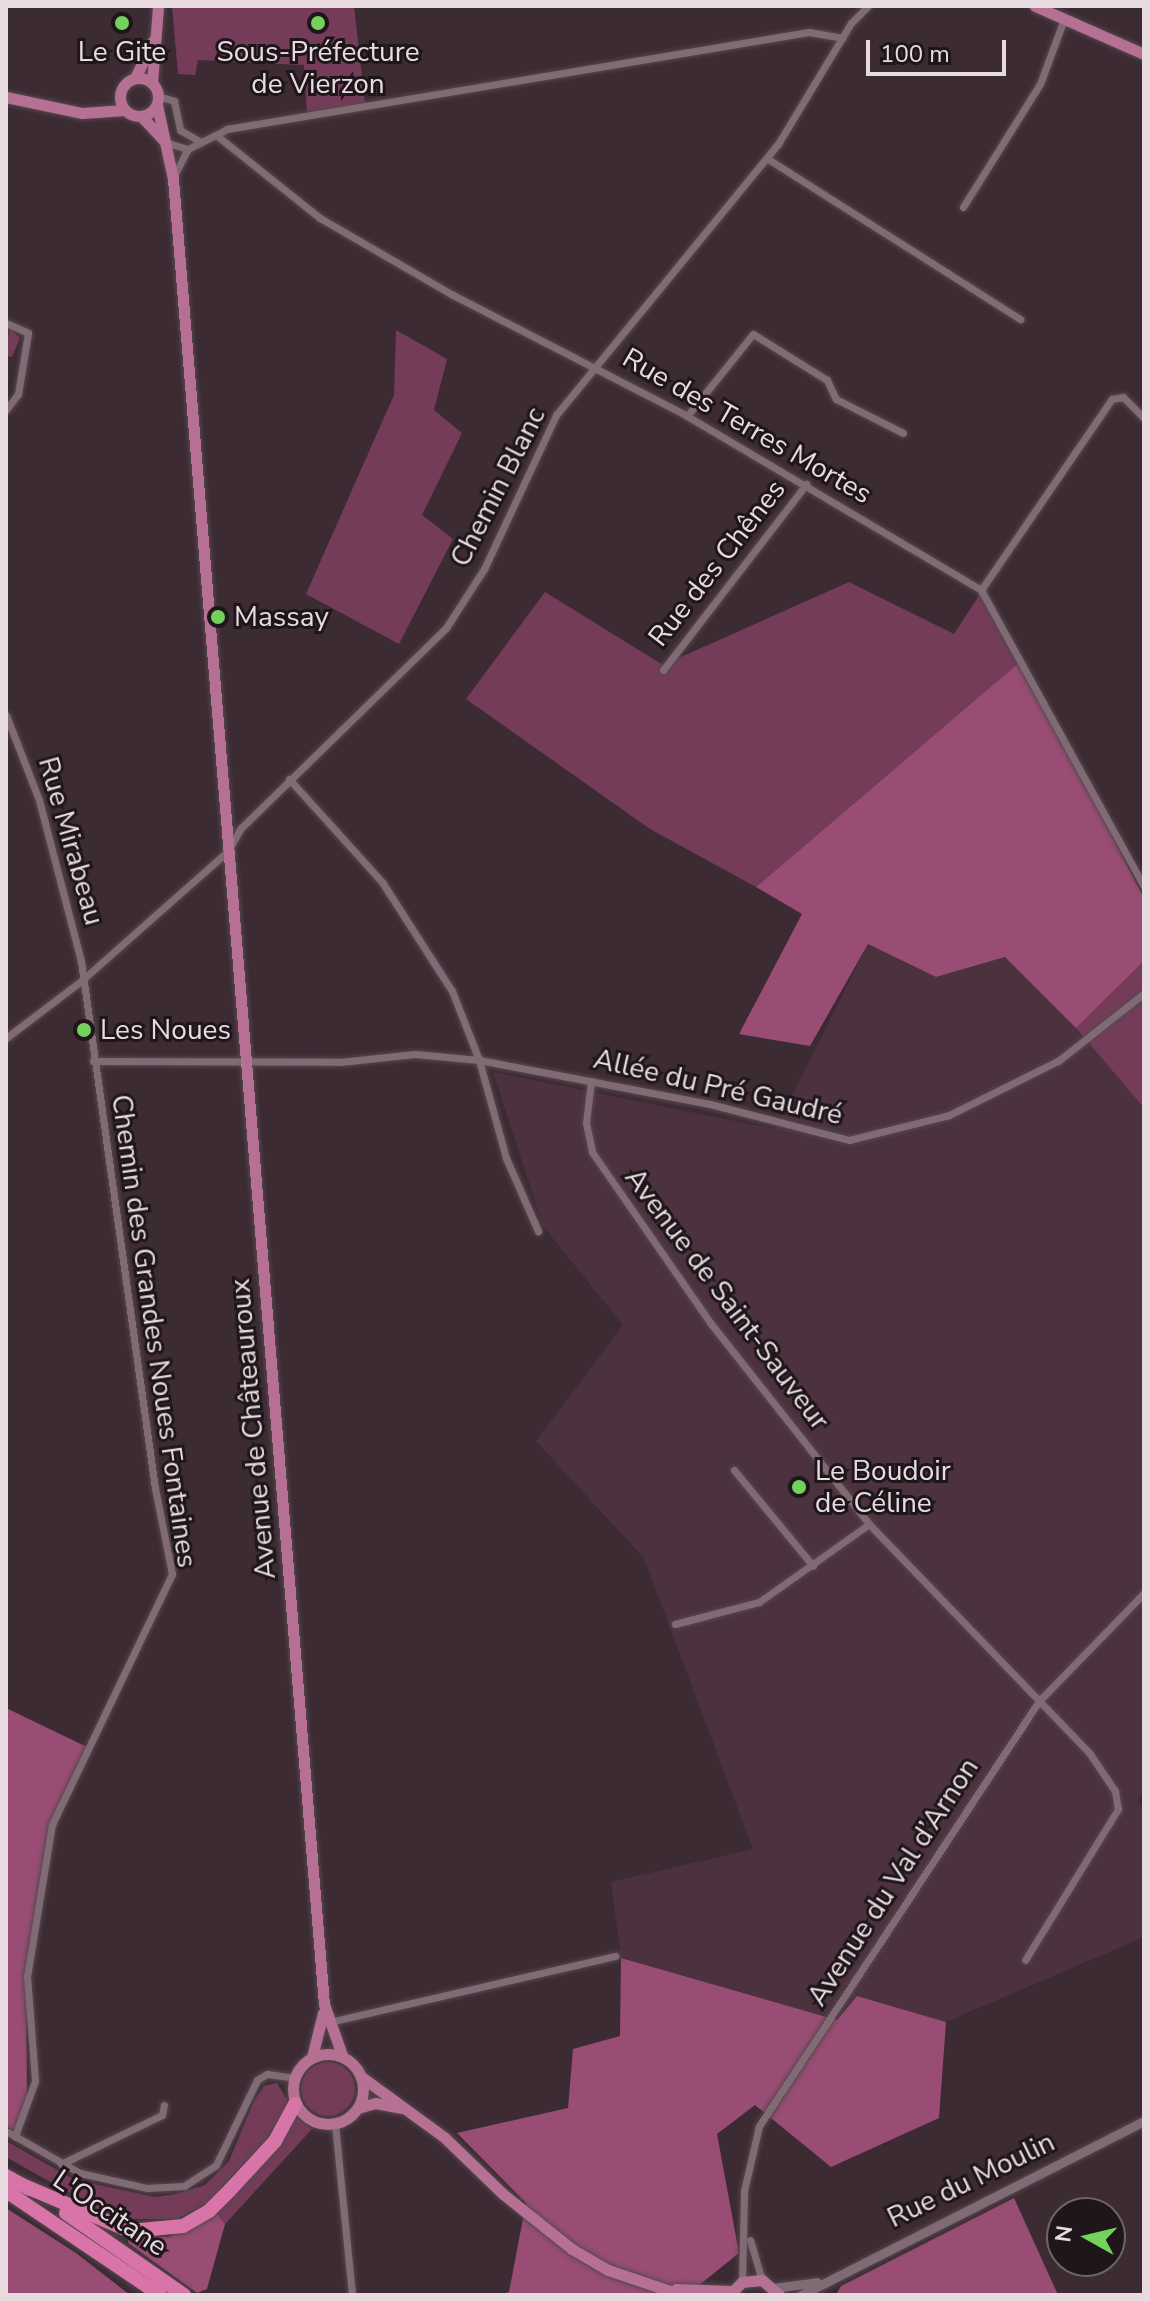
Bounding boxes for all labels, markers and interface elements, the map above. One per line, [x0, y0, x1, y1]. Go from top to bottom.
marker: Le Gite [113, 14, 131, 32]
marker: Sous-Préfecture de Vierzon [309, 14, 327, 32]
scale bar [870, 24, 1010, 74]
place label: Le Gite [78, 35, 166, 69]
place label: Sous-Préfecture de Vierzon [216, 35, 420, 101]
text: 100 m [880, 38, 950, 70]
street label: Rue des Terres Mortes [617, 341, 877, 511]
street label: Chemin Blanc [444, 402, 552, 572]
street label: Rue des Chênes [641, 473, 793, 653]
place label: Massay [234, 600, 329, 634]
marker: Massay [209, 608, 227, 626]
street label: Rue Mirabeau [31, 753, 111, 929]
place label: Les Noues [100, 1013, 231, 1047]
marker: Les Noues [75, 1021, 93, 1039]
street label: Allée du Pré Gaudré [590, 1042, 846, 1132]
street label: Chemin des Grandes Noues Fontaines [104, 1092, 204, 1570]
street label: Avenue de Saint-Sauveur [618, 1162, 836, 1436]
street label: Avenue de Châteauroux [223, 1277, 283, 1581]
place label: Le Boudoir de Céline [815, 1454, 951, 1520]
marker: Le Boudoir de Céline [790, 1478, 808, 1496]
street label: Avenue du Val d’Arnon [800, 1752, 986, 2012]
street label: Rue du Moulin [882, 2125, 1060, 2235]
street label: L'Occitane [47, 2163, 173, 2263]
north arrow [1046, 2197, 1126, 2277]
text: N [1048, 2224, 1080, 2244]

